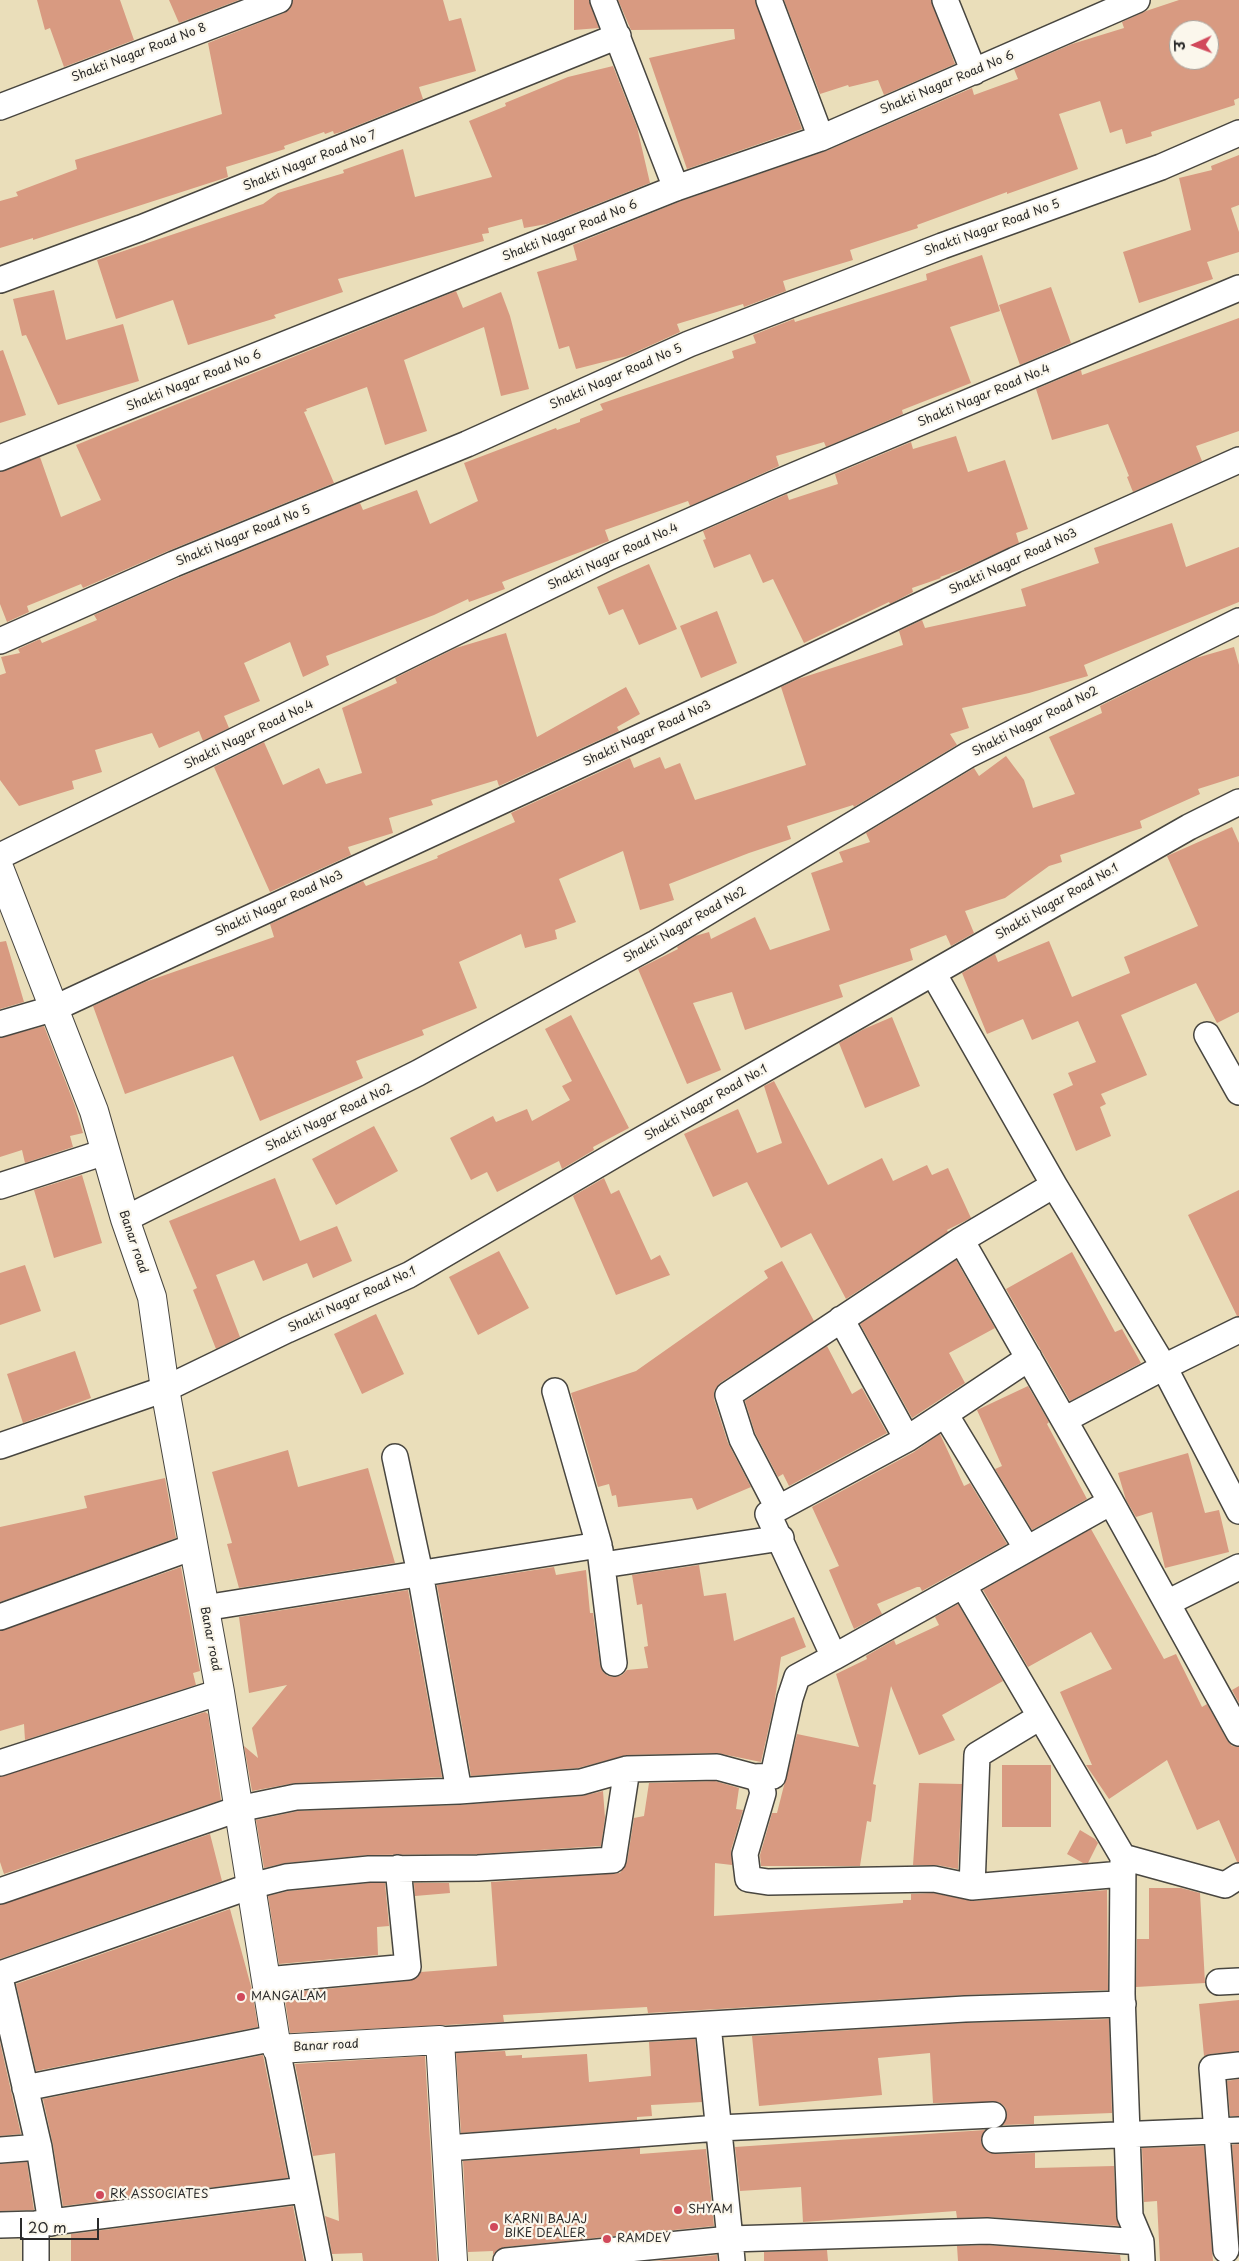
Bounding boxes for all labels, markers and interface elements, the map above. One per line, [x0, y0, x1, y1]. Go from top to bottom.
north arrow [1169, 20, 1219, 70]
street label: Shakti Nagar Road No 8 [70, 21, 208, 85]
text: उ [1169, 40, 1190, 51]
street label: Shakti Nagar Road No 6 [878, 48, 1016, 118]
street label: Shakti Nagar Road No 7 [241, 128, 379, 194]
street label: Shakti Nagar Road No 6 [500, 197, 640, 265]
street label: Shakti Nagar Road No 5 [922, 197, 1062, 259]
street label: Shakti Nagar Road No 5 [547, 341, 685, 413]
street label: Shakti Nagar Road No 6 [124, 347, 264, 415]
street label: Shakti Nagar Road No.4 [916, 362, 1052, 430]
street label: Shakti Nagar Road No 5 [174, 502, 312, 570]
street label: Shakti Nagar Road No.4 [545, 520, 681, 594]
street label: Shakti Nagar Road No3 [947, 526, 1079, 598]
street label: Shakti Nagar Road No2 [970, 684, 1100, 760]
street label: Shakti Nagar Road No.4 [182, 697, 316, 773]
street label: Shakti Nagar Road No3 [581, 698, 713, 770]
street label: Shakti Nagar Road No.1 [993, 861, 1121, 943]
street label: Shakti Nagar Road No3 [213, 868, 345, 940]
street label: Shakti Nagar Road No2 [621, 884, 749, 966]
street label: Shakti Nagar Road No.1 [642, 1062, 770, 1144]
street label: Shakti Nagar Road No2 [263, 1081, 395, 1155]
street label: Banar road [116, 1209, 150, 1275]
street label: Shakti Nagar Road No.1 [286, 1264, 418, 1336]
street label: Banar road [197, 1605, 223, 1673]
place label: MANGALAM [251, 1990, 327, 2004]
marker: MANGALAM [235, 1991, 247, 2003]
street label: Banar road [293, 2037, 359, 2055]
place label: RK ASSOCIATES [110, 2188, 208, 2202]
marker: RK ASSOCIATES [94, 2189, 106, 2201]
place label: SHYAM [688, 2203, 733, 2217]
marker: SHYAM [672, 2204, 684, 2216]
scale bar [22, 2208, 101, 2240]
place label: KARNI BAJAJ BIKE DEALER [504, 2213, 587, 2241]
text: 20 m [28, 2215, 67, 2238]
marker: KARNI BAJAJ BIKE DEALER [488, 2221, 500, 2233]
place label: RAMDEV [617, 2232, 671, 2246]
marker: RAMDEV [601, 2233, 613, 2245]

